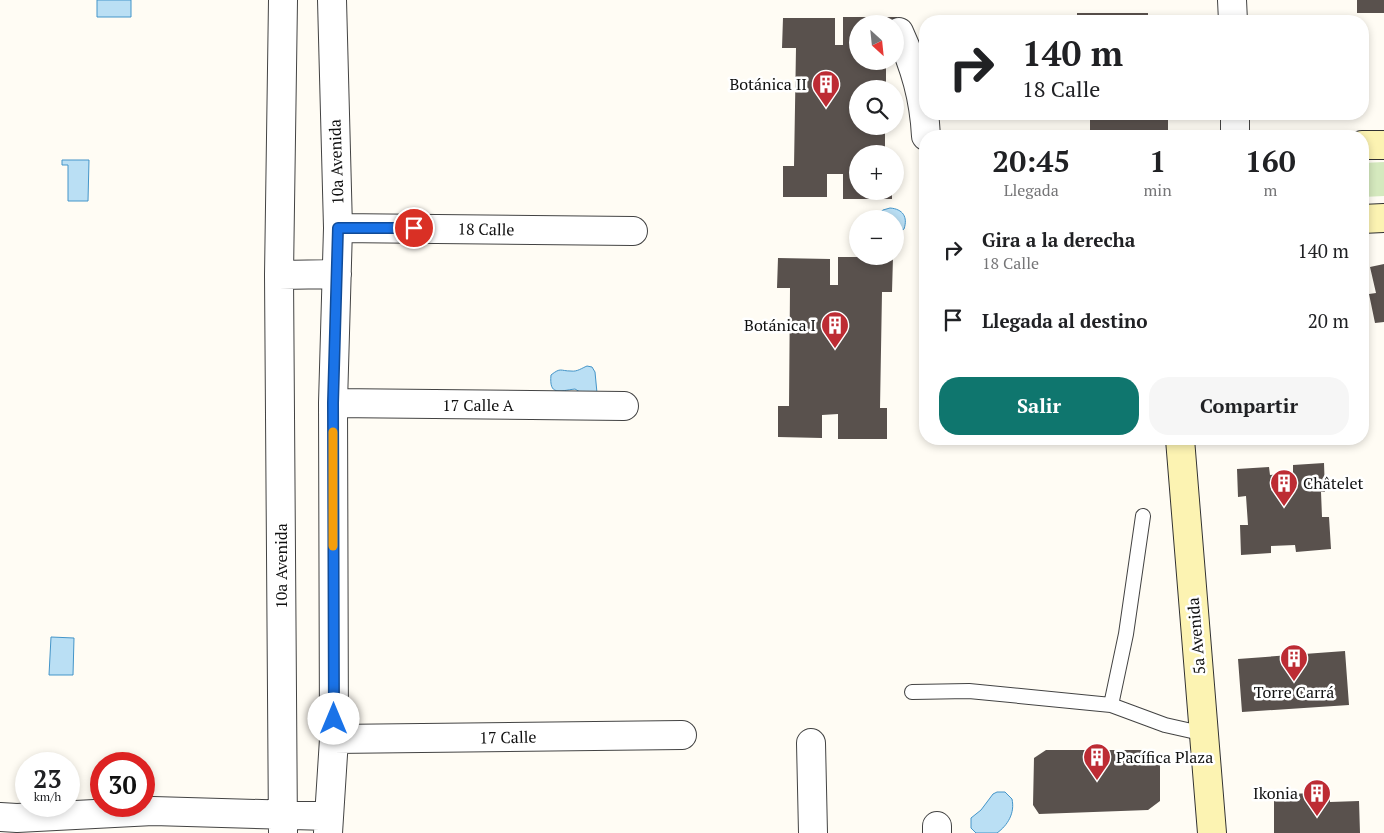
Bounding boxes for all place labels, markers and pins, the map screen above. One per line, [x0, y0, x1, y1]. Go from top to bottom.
building icon: Botánica II [811, 69, 841, 108]
place label: Botánica II [729, 73, 807, 95]
pin [393, 207, 435, 249]
building icon: Botánica I [820, 310, 850, 349]
place label: Botánica I [744, 314, 816, 336]
building icon: Châtelet [1269, 468, 1299, 507]
place label: Châtelet [1303, 472, 1364, 494]
building icon: Torre Carrá [1279, 643, 1309, 682]
place label: Torre Carrá [1254, 681, 1334, 703]
building icon: Pacífica Plaza [1082, 742, 1112, 781]
place label: Pacífica Plaza [1116, 746, 1213, 768]
building icon: Ikonia [1302, 778, 1332, 817]
place label: Ikonia [1253, 782, 1298, 804]

